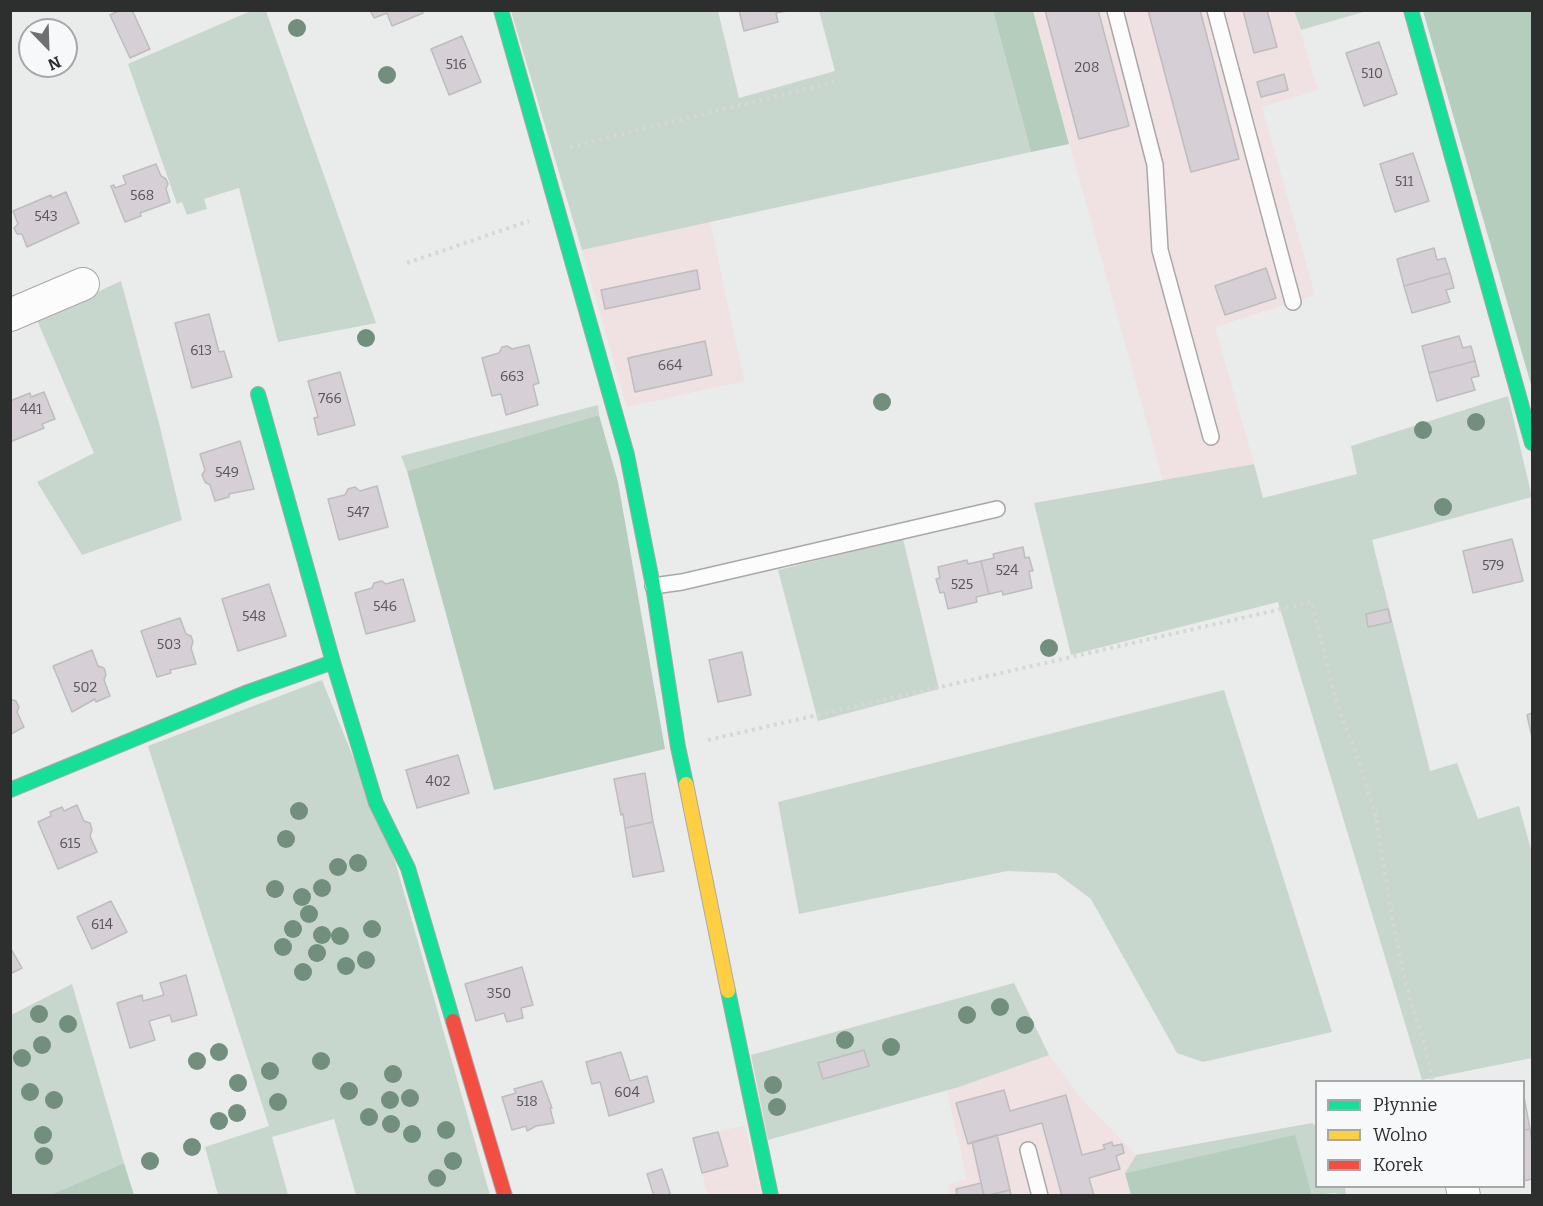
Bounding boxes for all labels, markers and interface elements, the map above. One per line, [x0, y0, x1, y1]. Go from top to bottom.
north arrow [18, 18, 78, 78]
text: N [45, 52, 64, 74]
house number: 516 [445, 57, 467, 73]
house number: 208 [1074, 60, 1100, 76]
house number: 510 [1361, 66, 1383, 82]
house number: 511 [1395, 174, 1413, 190]
house number: 568 [130, 188, 154, 204]
house number: 543 [34, 209, 58, 225]
house number: 613 [190, 343, 212, 359]
house number: 664 [658, 358, 682, 374]
house number: 663 [500, 369, 524, 385]
house number: 766 [318, 391, 342, 407]
house number: 441 [20, 402, 42, 418]
house number: 549 [215, 465, 239, 481]
house number: 547 [347, 505, 369, 521]
house number: 579 [1482, 558, 1504, 574]
house number: 524 [995, 563, 1019, 579]
house number: 525 [951, 577, 973, 593]
house number: 546 [373, 599, 397, 615]
house number: 548 [242, 609, 266, 625]
house number: 503 [157, 637, 181, 653]
house number: 502 [73, 680, 97, 696]
house number: 402 [426, 774, 450, 790]
house number: 615 [59, 836, 81, 852]
house number: 614 [91, 917, 113, 933]
house number: 350 [487, 986, 511, 1002]
legend [1315, 1080, 1525, 1188]
house number: 604 [614, 1085, 640, 1101]
house number: 518 [516, 1094, 538, 1110]
text: Płynnie [1373, 1094, 1437, 1116]
text: Wolno [1373, 1124, 1427, 1146]
text: Korek [1373, 1154, 1423, 1176]

